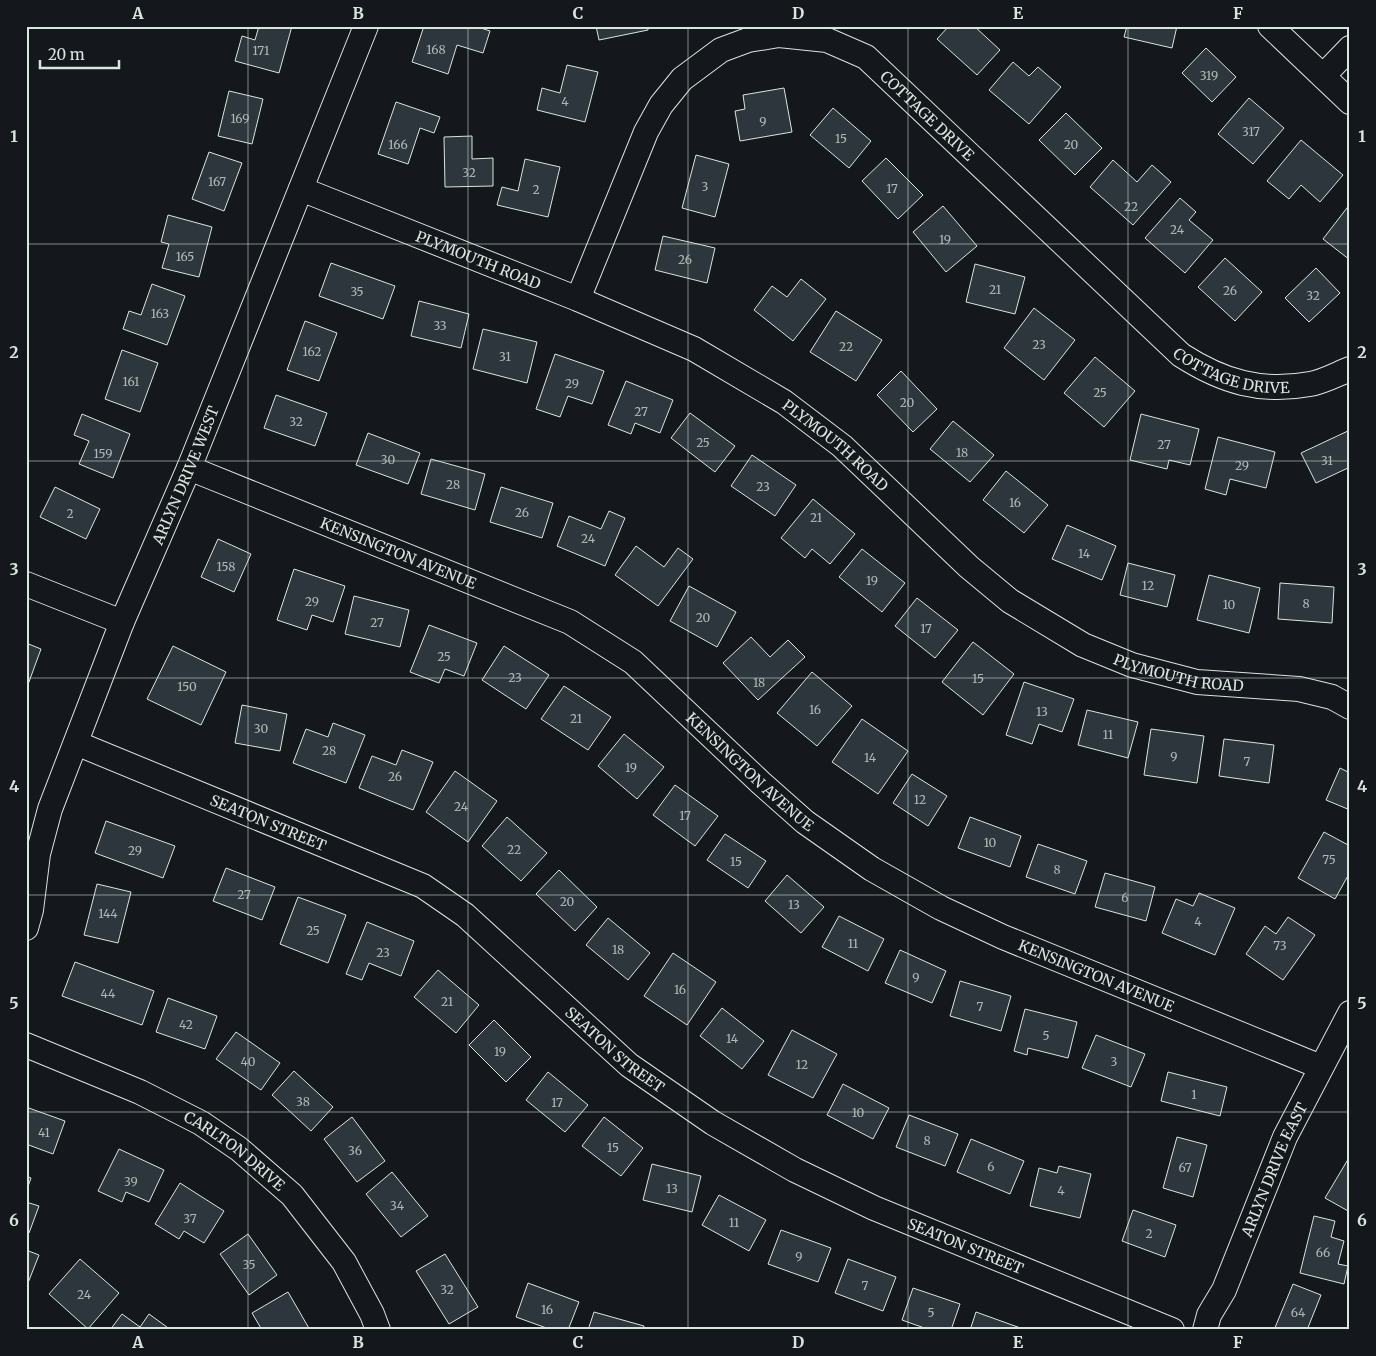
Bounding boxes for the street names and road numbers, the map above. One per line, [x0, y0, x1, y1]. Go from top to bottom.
street label: COTTAGE DRIVE [877, 66, 979, 165]
street label: PLYMOUTH ROAD [413, 226, 544, 293]
street label: COTTAGE DRIVE [1169, 343, 1291, 397]
street label: PLYMOUTH ROAD [779, 395, 893, 495]
street label: ARLYN DRIVE WEST [147, 402, 223, 548]
street label: KENSINGTON AVENUE [318, 513, 480, 593]
street label: PLYMOUTH ROAD [1111, 649, 1244, 695]
street label: KENSINGTON AVENUE [683, 708, 818, 835]
street label: SEATON STREET [207, 790, 330, 855]
street label: KENSINGTON AVENUE [1016, 935, 1178, 1016]
street label: SEATON STREET [562, 1002, 669, 1097]
street label: ARLYN DRIVE EAST [1236, 1099, 1311, 1240]
street label: CARLTON DRIVE [181, 1106, 290, 1195]
street label: SEATON STREET [905, 1213, 1027, 1278]

